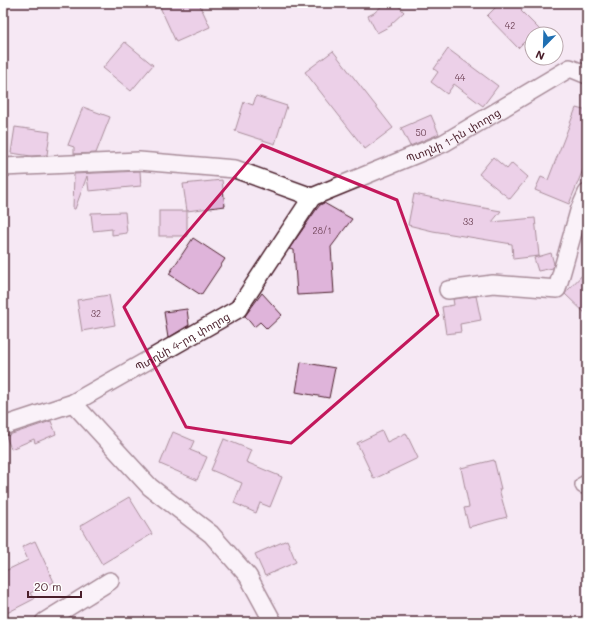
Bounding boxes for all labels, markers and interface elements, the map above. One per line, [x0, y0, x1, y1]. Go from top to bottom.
house number: 42 [505, 20, 515, 31]
north arrow [524, 26, 564, 66]
text: N [533, 47, 547, 64]
house number: 44 [455, 72, 466, 83]
street label: Պտղնի 1-ին փողոց [403, 104, 503, 165]
house number: 50 [416, 127, 427, 138]
house number: 33 [463, 216, 473, 227]
house number: 28/1 [312, 225, 332, 236]
house number: 32 [91, 308, 101, 319]
street label: Պտղնի 4-րդ փողոց [132, 308, 232, 374]
scale bar [28, 573, 81, 599]
text: 20 m [34, 578, 62, 594]

